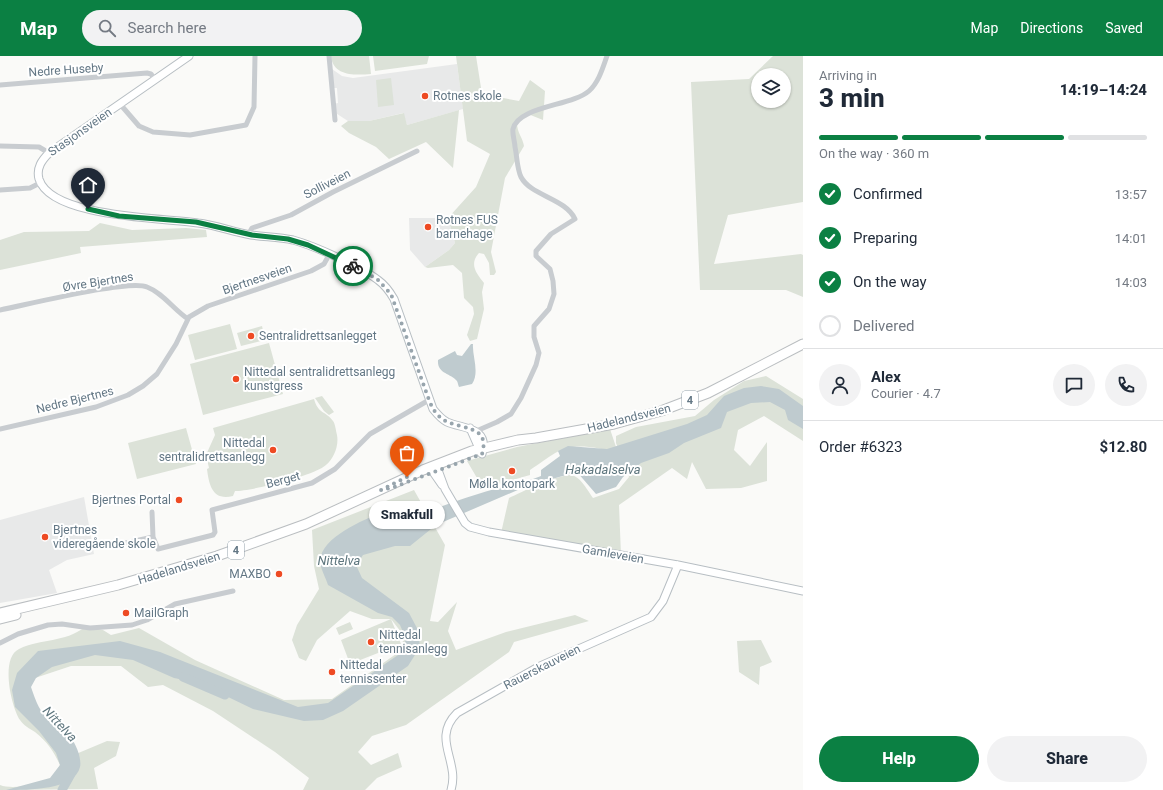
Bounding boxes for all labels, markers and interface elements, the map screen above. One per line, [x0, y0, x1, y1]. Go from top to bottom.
search box [82, 10, 362, 46]
text: Map [20, 17, 58, 40]
icon: search [96, 17, 118, 39]
text: Search here [128, 19, 206, 37]
text: Map [971, 20, 998, 36]
text: Directions [1020, 20, 1083, 36]
text: Saved [1105, 20, 1143, 36]
street label: Nedre Huseby [28, 60, 104, 80]
map controls [751, 68, 791, 108]
button: layers [751, 68, 791, 108]
text: Arriving in [819, 68, 877, 83]
text: 14:19–14:24 [1060, 81, 1147, 99]
text: 3 min [819, 83, 885, 113]
place label: Rotnes skole [433, 89, 502, 103]
marker: Rotnes skole [420, 91, 430, 101]
street label: Stasjonsveien [46, 105, 114, 159]
text: On the way · 360 m [819, 146, 929, 161]
street label: Solliveien [301, 166, 353, 202]
pin [71, 168, 105, 209]
icon: home [77, 174, 99, 196]
icon: check [819, 183, 841, 205]
text: Confirmed [853, 185, 923, 203]
text: 13:57 [1115, 187, 1147, 202]
place label: Rotnes FUS barnehage [436, 213, 498, 241]
marker: Rotnes FUS barnehage [423, 222, 433, 232]
icon: check [819, 227, 841, 249]
text: Preparing [853, 229, 917, 247]
text: 14:01 [1115, 231, 1147, 246]
courier [333, 246, 373, 286]
icon: bike [342, 255, 364, 277]
street label: Bjertnesveien [221, 261, 293, 297]
street label: Øvre Bjertnes [62, 269, 134, 295]
icon: check [819, 271, 841, 293]
text: On the way [853, 273, 927, 291]
text: 14:03 [1115, 275, 1147, 290]
text: Delivered [853, 317, 915, 335]
place label: Sentralidrettsanlegget [259, 329, 377, 343]
marker: Sentralidrettsanlegget [246, 331, 256, 341]
button: person [819, 364, 861, 406]
button: chat [1053, 364, 1095, 406]
button: phone [1105, 364, 1147, 406]
place label: Nittedal sentralidrettsanlegg kunstgress [244, 365, 395, 393]
text: Alex [871, 368, 901, 386]
marker: Nittedal sentralidrettsanlegg kunstgress [231, 374, 241, 384]
street label: Nedre Bjertnes [35, 384, 115, 416]
text: Courier · 4.7 [871, 386, 941, 401]
road number: 4 [682, 391, 698, 409]
street label: Hadelandsveien [586, 401, 672, 435]
place label: Nittedal sentralidrettsanlegg [159, 436, 265, 464]
pin [390, 436, 424, 477]
text: Order #6323 [819, 438, 902, 456]
text: $12.80 [1100, 438, 1147, 456]
icon: bag [396, 442, 418, 464]
marker: Nittedal sentralidrettsanlegg [268, 445, 278, 455]
water label: Hakadalselva [565, 462, 641, 477]
marker: Mølla kontopark [507, 466, 517, 476]
street label: Berget [264, 469, 302, 491]
place label: Mølla kontopark [469, 477, 556, 491]
place label: Bjertnes Portal [92, 493, 171, 507]
marker: Bjertnes Portal [174, 495, 184, 505]
callout: Smakfull [369, 501, 445, 529]
text: Smakfull [381, 507, 433, 522]
place label: Bjertnes videregående skole [53, 523, 156, 551]
marker: Bjertnes videregående skole [40, 532, 50, 542]
road number: 4 [228, 541, 244, 559]
street label: Gamleveien [581, 542, 645, 566]
street label: Hadelandsveien [136, 549, 222, 587]
water label: Nittelva [318, 553, 361, 568]
place label: MAXBO [229, 567, 271, 581]
marker: MAXBO [274, 569, 284, 579]
place label: MailGraph [134, 606, 189, 620]
marker: MailGraph [121, 608, 131, 618]
place label: Nittedal tennisanlegg [379, 628, 448, 656]
marker: Nittedal tennisanlegg [366, 637, 376, 647]
street label: Rauerskauveien [501, 642, 583, 692]
place label: Nittedal tennissenter [340, 658, 406, 686]
marker: Nittedal tennissenter [327, 667, 337, 677]
water label: Nittelva [40, 703, 80, 745]
button: Help [819, 736, 979, 782]
button: Share [987, 736, 1147, 782]

